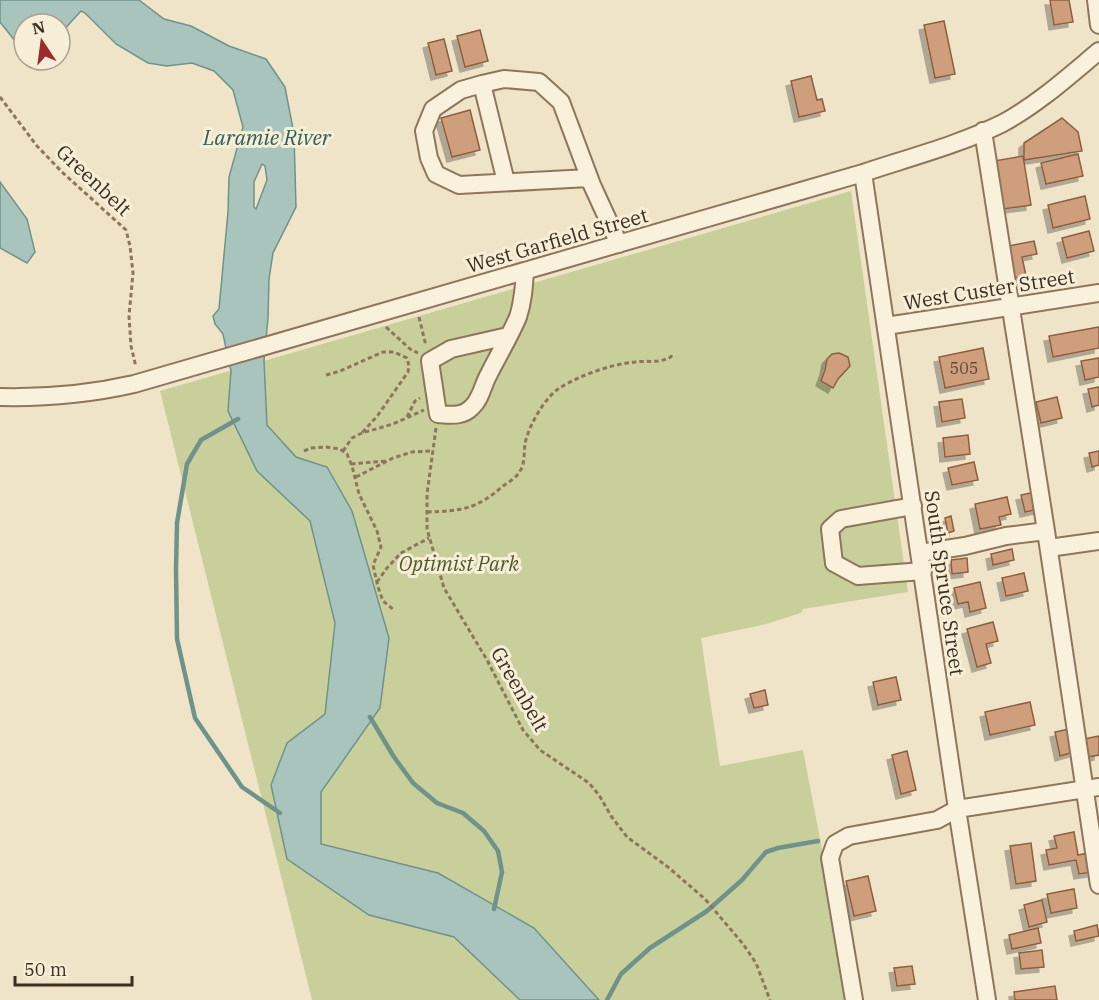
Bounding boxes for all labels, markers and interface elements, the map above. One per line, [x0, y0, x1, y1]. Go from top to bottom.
north arrow [12, 12, 72, 72]
text: N [30, 16, 47, 39]
water label: Laramie River [202, 123, 332, 151]
street label: Greenbelt [51, 138, 137, 222]
street label: West Garfield Street [463, 201, 651, 279]
street label: West Custer Street [901, 262, 1077, 316]
house number: 505 [950, 358, 978, 378]
street label: South Spruce Street [919, 489, 971, 677]
park label: Optimist Park [399, 550, 520, 577]
street label: Greenbelt [485, 642, 555, 736]
scale bar [15, 949, 132, 987]
text: 50 m [24, 958, 67, 981]

